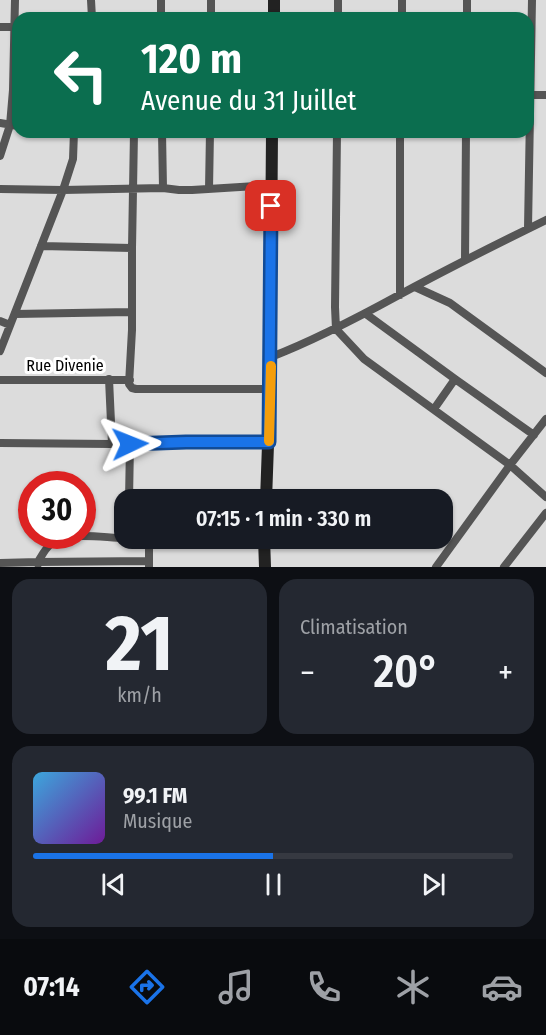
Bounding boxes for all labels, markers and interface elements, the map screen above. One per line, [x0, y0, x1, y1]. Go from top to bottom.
text: 120 m [141, 34, 242, 84]
icon: left [42, 36, 120, 114]
text: Avenue du 31 Juillet [141, 85, 356, 117]
pin [245, 180, 296, 231]
icon: arrive [254, 189, 287, 222]
street label: Rue Divenie [26, 356, 104, 375]
position arrow [98, 412, 162, 476]
speed limit sign: 30 [18, 471, 96, 549]
text: 07:15 · 1 min · 330 m [196, 505, 371, 532]
text: 21 [106, 597, 173, 691]
text: Climatisation [300, 615, 408, 639]
text: 20° [373, 645, 439, 699]
text: − [300, 653, 315, 693]
text: + [498, 653, 513, 693]
text: km/h [117, 683, 162, 707]
text: 99.1 FM [123, 782, 187, 809]
text: Musique [123, 809, 192, 833]
icon: previous [97, 868, 130, 901]
icon: pause [257, 868, 290, 901]
icon: next [417, 868, 450, 901]
icon: directions [126, 966, 168, 1008]
icon: music [215, 966, 257, 1008]
icon: phone [303, 966, 345, 1008]
icon: climate [392, 966, 434, 1008]
icon: car [481, 966, 523, 1008]
text: 07:14 [23, 971, 80, 1003]

